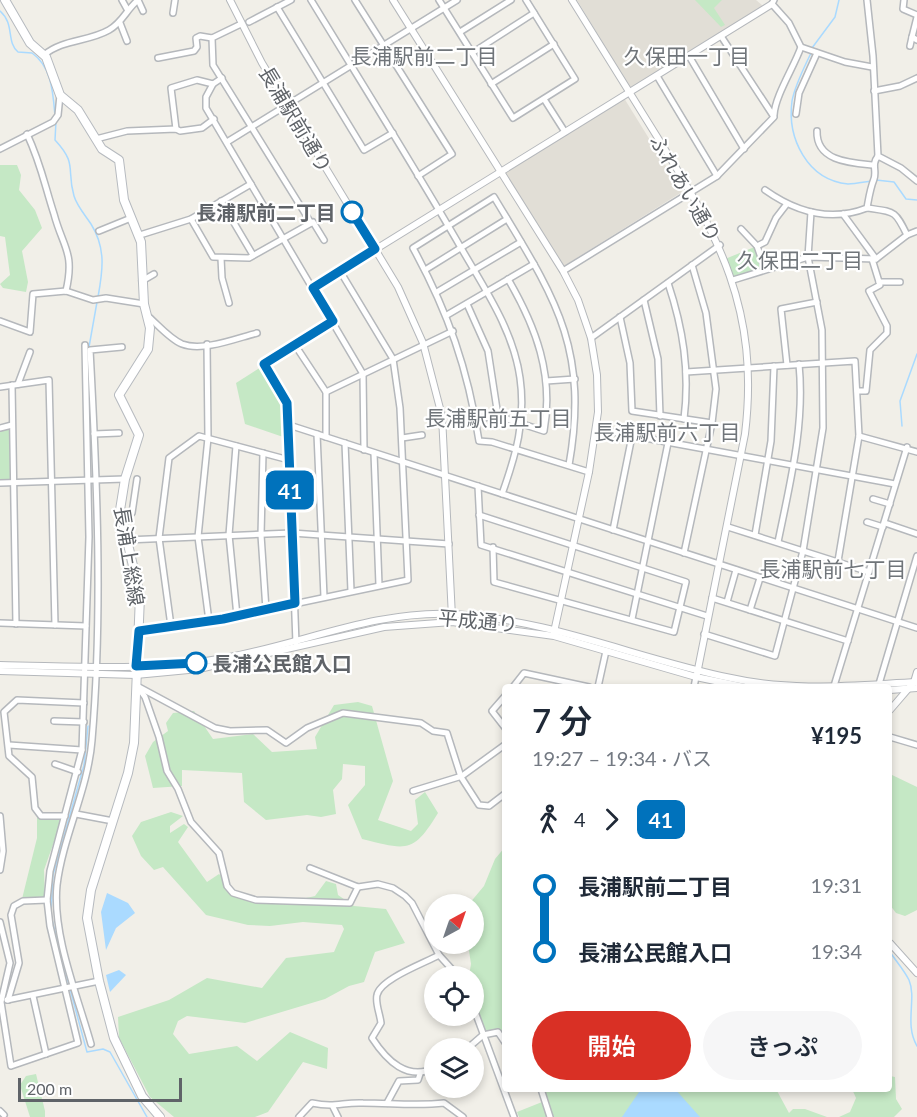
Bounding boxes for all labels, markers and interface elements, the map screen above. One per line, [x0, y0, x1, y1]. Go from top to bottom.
district label: 長浦駅前二丁目 [351, 43, 498, 68]
district label: 久保田一丁目 [624, 43, 750, 68]
street label: 長浦駅前通り [255, 61, 337, 177]
street label: ふれあい通り [646, 130, 726, 246]
place label: 長浦駅前二丁目 [196, 200, 336, 224]
marker: 長浦駅前二丁目 [341, 201, 363, 223]
district label: 久保田二丁目 [737, 247, 863, 272]
district label: 長浦駅前五丁目 [425, 405, 572, 430]
district label: 長浦駅前六丁目 [594, 419, 741, 444]
line badge: 41 [263, 470, 317, 510]
text: 41 [278, 478, 302, 503]
street label: 長浦上総線 [110, 505, 150, 607]
district label: 長浦駅前七丁目 [760, 556, 907, 581]
street label: 平成通り [437, 605, 519, 635]
place label: 長浦公民館入口 [212, 651, 352, 675]
marker: 長浦公民館入口 [185, 652, 207, 674]
text: 7 分 [532, 700, 592, 740]
text: ¥195 [811, 722, 862, 749]
text: 19:27 – 19:34 · バス [532, 746, 712, 770]
icon: walk [532, 803, 565, 836]
icon: forward [595, 803, 628, 836]
text: 4 [574, 807, 586, 831]
text: 41 [649, 807, 673, 832]
text: 長浦駅前二丁目 [578, 873, 732, 900]
text: 19:31 [811, 873, 862, 897]
north arrow [424, 894, 484, 954]
map controls [424, 894, 484, 1098]
text: 長浦公民館入口 [578, 939, 732, 966]
text: 19:34 [811, 939, 862, 963]
button: locate [424, 966, 484, 1026]
button: 開始 [532, 1011, 691, 1080]
button: きっぷ [703, 1011, 862, 1080]
button: layers [424, 1038, 484, 1098]
scale bar [18, 1075, 182, 1102]
text: 200 m [27, 1079, 72, 1098]

